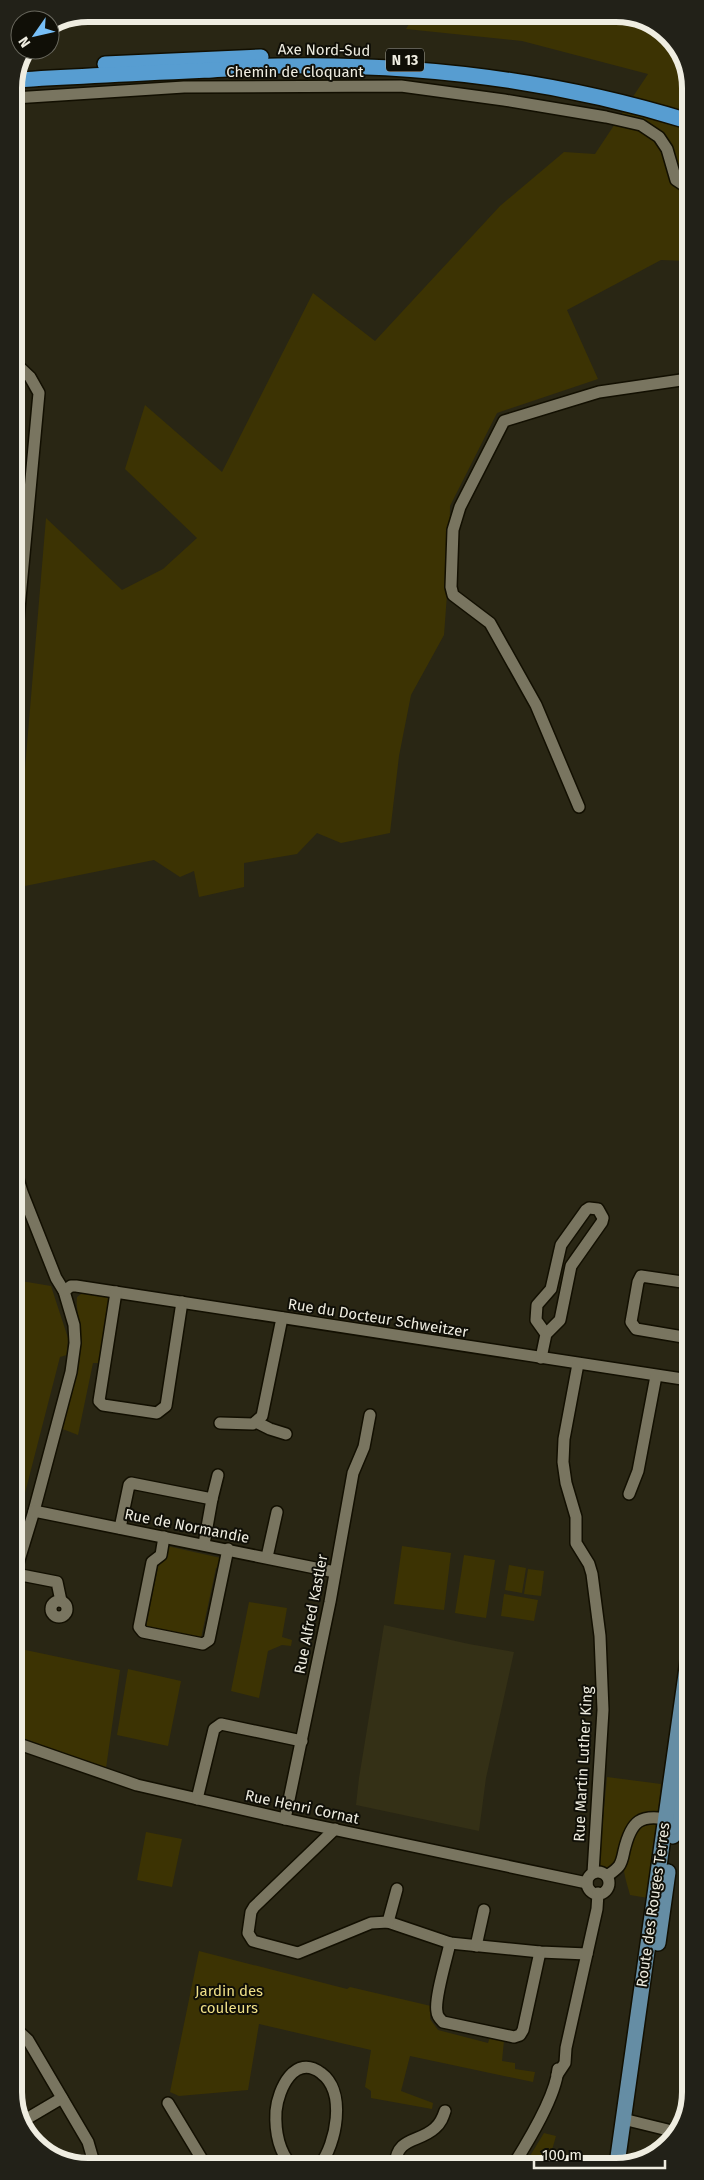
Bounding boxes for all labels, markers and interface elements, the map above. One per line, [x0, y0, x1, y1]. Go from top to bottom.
north arrow [10, 10, 60, 60]
text: N [15, 33, 34, 51]
street label: Axe Nord-Sud [278, 40, 370, 60]
road number: N 13 [386, 48, 424, 72]
street label: Chemin de Cloquant [226, 63, 364, 81]
street label: Rue du Docteur Schweitzer [287, 1295, 470, 1341]
street label: Rue de Normandie [123, 1505, 251, 1547]
street label: Rue Alfred Kastler [291, 1552, 331, 1675]
street label: Rue Martin Luther King [570, 1686, 596, 1842]
street label: Rue Henri Cornat [243, 1786, 361, 1828]
street label: Route des Rouges Terres [633, 1821, 673, 1989]
park label: Jardin des couleurs [195, 1982, 263, 2017]
scale bar [534, 2138, 665, 2170]
text: 100 m [542, 2146, 582, 2164]

